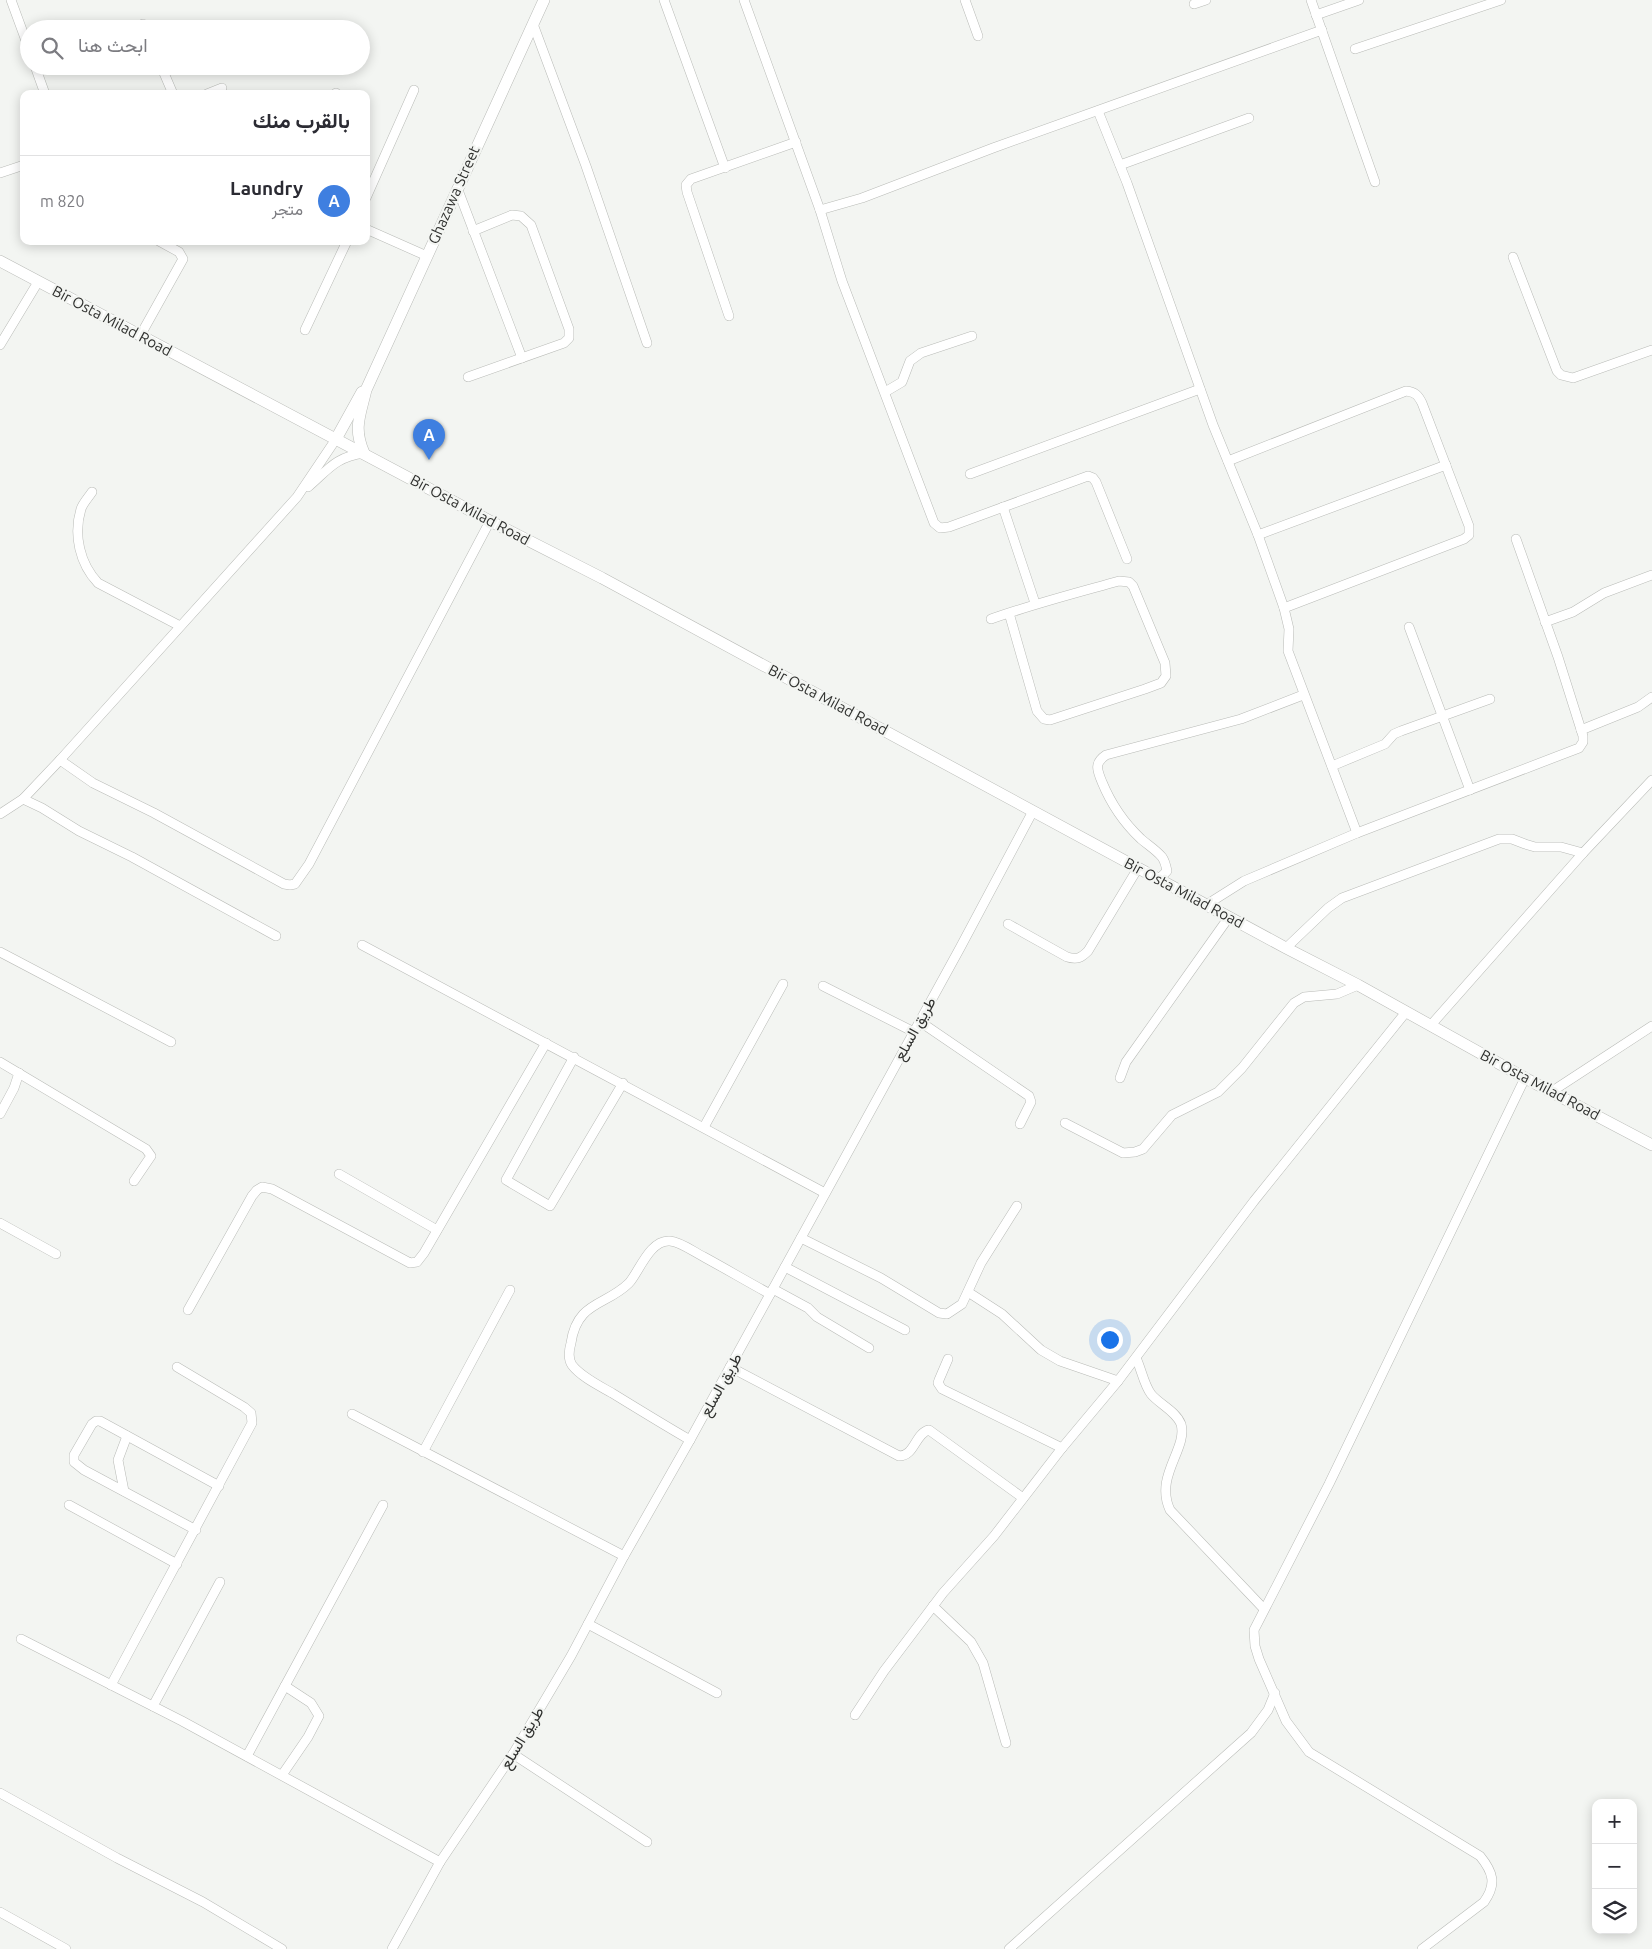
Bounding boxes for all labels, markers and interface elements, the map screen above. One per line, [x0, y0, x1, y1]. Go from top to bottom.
search box [20, 20, 370, 75]
icon: search [38, 34, 66, 62]
text: ابحث هنا [78, 34, 148, 56]
text: بالقرب منك [253, 108, 350, 132]
street label: Ghazawa Street [424, 143, 483, 246]
text: Laundry [230, 177, 303, 199]
text: 820 m [40, 192, 85, 210]
text: A [328, 192, 340, 210]
text: متجر [272, 200, 303, 218]
street label: Bir Osta Milad Road [50, 282, 175, 359]
pin: A [413, 419, 445, 460]
street label: Bir Osta Milad Road [408, 471, 533, 548]
street label: Bir Osta Milad Road [766, 661, 891, 738]
street label: Bir Osta Milad Road [1122, 854, 1247, 931]
street label: طريق السلع [890, 994, 942, 1065]
street label: Bir Osta Milad Road [1478, 1046, 1603, 1123]
your location [1097, 1327, 1123, 1353]
street label: طريق السلع [696, 1350, 748, 1421]
street label: طريق السلع [496, 1703, 549, 1773]
map controls [1592, 1799, 1637, 1934]
button: + [1592, 1799, 1637, 1844]
button: − [1592, 1844, 1637, 1889]
button: layers [1592, 1889, 1637, 1934]

